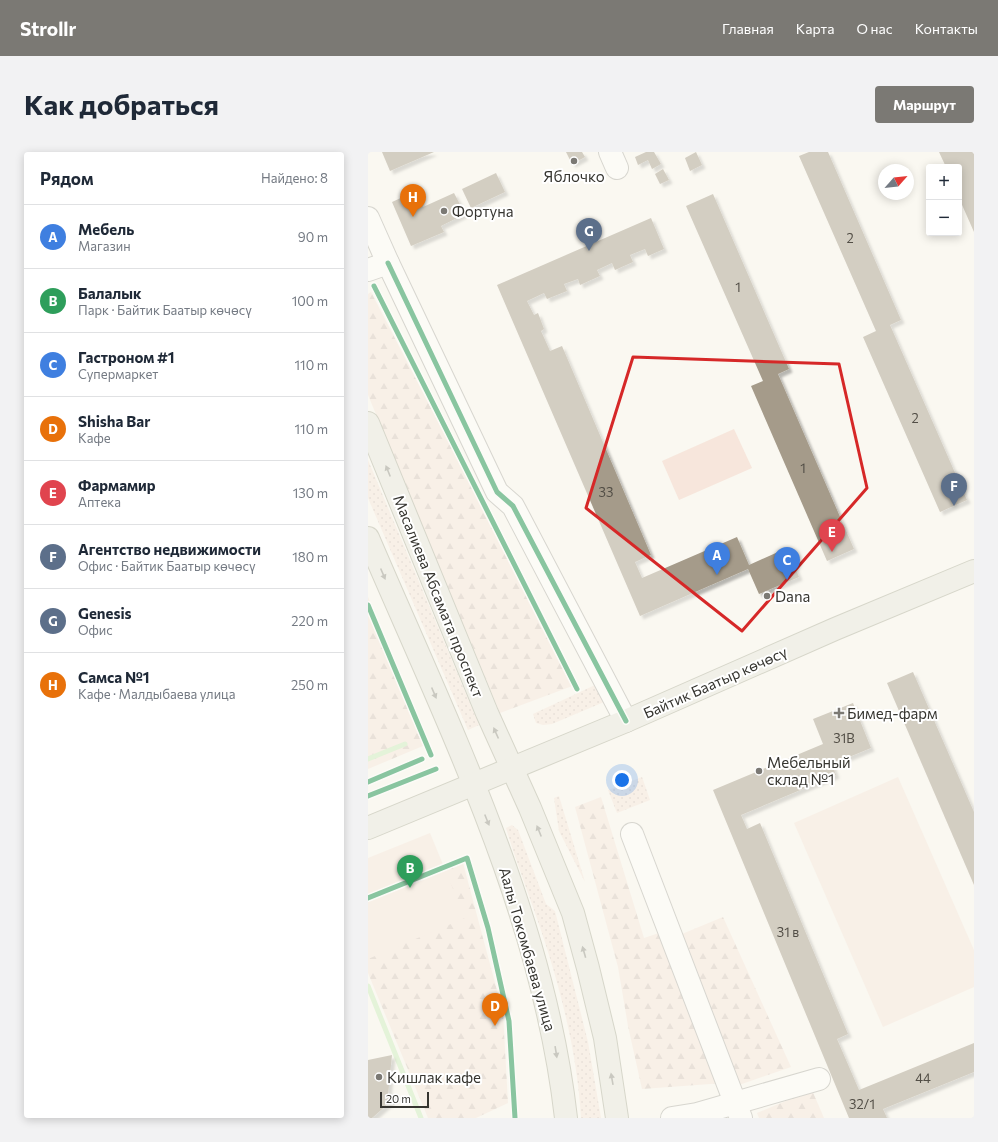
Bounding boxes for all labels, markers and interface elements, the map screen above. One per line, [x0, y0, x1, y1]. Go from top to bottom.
text: Strollr [20, 17, 76, 40]
text: Главная [722, 20, 774, 37]
text: Карта [796, 20, 834, 37]
text: О нас [856, 20, 893, 37]
text: Контакты [915, 20, 978, 37]
button: Маршрут [875, 86, 974, 123]
text: Как добраться [24, 87, 219, 121]
marker: Яблочко [569, 156, 579, 166]
north arrow [878, 164, 914, 200]
map controls [926, 164, 962, 236]
button: + [926, 164, 962, 200]
place label: Яблочко [543, 167, 605, 185]
text: Рядом [40, 168, 94, 189]
text: Найдено: 8 [261, 170, 328, 186]
pin: H [400, 184, 426, 217]
button: − [926, 200, 962, 236]
place label: Фортуна [452, 202, 514, 220]
marker: Фортуна [439, 206, 449, 216]
pin: G [576, 218, 602, 251]
text: Мебель [78, 220, 134, 238]
text: A [48, 229, 58, 245]
text: 90 m [298, 229, 328, 245]
house number: 2 [846, 230, 854, 246]
text: Магазин [78, 238, 131, 254]
house number: 1 [735, 279, 741, 295]
text: Балалык [78, 284, 142, 302]
text: B [49, 293, 57, 309]
text: 100 m [292, 293, 328, 309]
text: Парк · Байтик Баатыр көчөсү [78, 302, 252, 318]
text: Гастроном #1 [78, 348, 175, 366]
text: C [49, 357, 57, 373]
text: 110 m [295, 357, 328, 373]
text: Супермаркет [78, 366, 158, 382]
house number: 2 [911, 410, 919, 426]
text: Shisha Bar [78, 412, 150, 430]
text: D [48, 421, 58, 437]
text: 110 m [295, 421, 328, 437]
text: Кафе [78, 430, 111, 446]
house number: 1 [800, 460, 806, 476]
one-way arrow [384, 464, 390, 476]
pin: F [941, 473, 967, 506]
text: Фармамир [78, 476, 156, 494]
house number: 33 [599, 484, 613, 500]
text: E [49, 485, 57, 501]
text: 130 m [293, 485, 328, 501]
street label: Масалиева Абсамата проспект [390, 492, 488, 700]
text: Аптека [78, 494, 121, 510]
pin: E [819, 519, 845, 552]
text: Агентство недвижимости [78, 540, 261, 558]
pin: A [704, 542, 730, 575]
pin: C [774, 547, 800, 580]
text: F [49, 549, 57, 565]
text: 180 m [292, 549, 328, 565]
text: Офис · Байтик Баатыр көчөсү [78, 558, 256, 574]
one-way arrow [381, 568, 387, 580]
place label: Dana [775, 587, 810, 605]
marker: Dana [762, 591, 772, 601]
text: Genesis [78, 604, 132, 622]
text: G [48, 613, 58, 629]
text: 220 m [291, 613, 328, 629]
text: Офис [78, 622, 113, 638]
street label: Байтик Баатыр көчөсү [640, 642, 790, 722]
text: Самса №1 [78, 668, 150, 686]
text: H [48, 677, 58, 693]
text: 250 m [291, 677, 328, 693]
text: Кафе · Малдыбаева улица [78, 686, 235, 702]
one-way arrow [432, 688, 438, 700]
place label: Бимед-фарм [847, 704, 938, 722]
marker: Бимед-фарм [834, 708, 844, 718]
one-way arrow [493, 727, 499, 739]
house number: 31В [833, 730, 855, 746]
place label: Мебельный склад №1 [767, 753, 851, 788]
marker: Мебельный склад №1 [754, 766, 764, 776]
your location [612, 770, 632, 790]
one-way arrow [484, 815, 490, 826]
one-way arrow [536, 825, 542, 836]
pin: B [397, 855, 423, 888]
street label: Аалы Токомбаева улица [496, 865, 560, 1033]
house number: 31 в [777, 924, 799, 940]
one-way arrow [581, 946, 587, 958]
pin: D [482, 993, 508, 1026]
one-way arrow [553, 1046, 559, 1058]
place label: Кишлак кафе [387, 1068, 481, 1086]
house number: 44 [915, 1070, 931, 1086]
marker: Кишлак кафе [374, 1072, 384, 1082]
one-way arrow [609, 1073, 615, 1085]
scale bar [380, 1090, 429, 1109]
text: 20 m [386, 1092, 411, 1105]
house number: 32/1 [849, 1096, 875, 1112]

